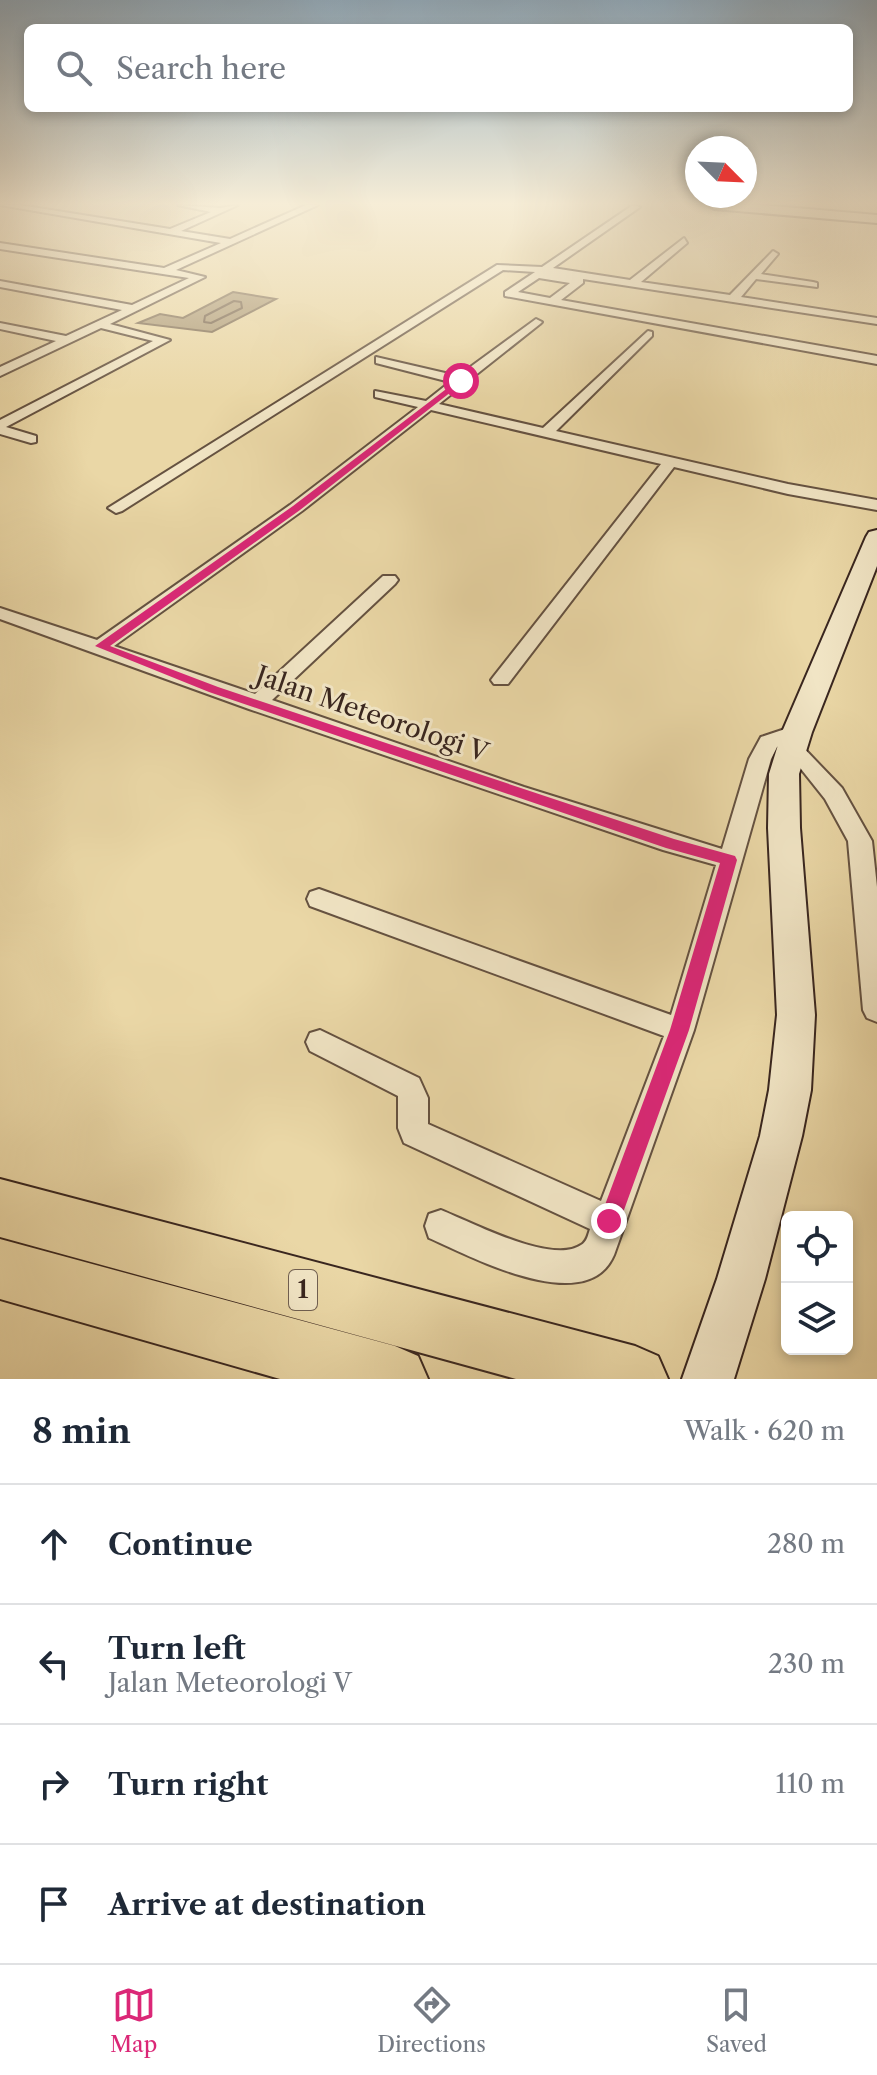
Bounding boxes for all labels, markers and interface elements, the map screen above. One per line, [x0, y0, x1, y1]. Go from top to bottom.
search box [24, 24, 853, 112]
icon: search [52, 46, 96, 90]
text: Search here [116, 50, 286, 87]
north arrow [685, 136, 757, 208]
route start [443, 363, 479, 399]
street label: Jalan Meteorologi V [248, 658, 494, 769]
route end [591, 1203, 627, 1239]
map controls [781, 1211, 853, 1355]
button: locate [781, 1211, 853, 1283]
road number: 1 [289, 1270, 317, 1310]
button: layers [781, 1283, 853, 1355]
text: 8 min [32, 1410, 131, 1452]
text: Walk · 620 m [684, 1415, 845, 1447]
icon: ahead [32, 1522, 76, 1566]
text: Continue [108, 1526, 253, 1563]
text: 280 m [767, 1528, 845, 1560]
text: Turn left [108, 1630, 245, 1667]
icon: left [32, 1642, 76, 1686]
text: 230 m [768, 1648, 845, 1680]
text: Jalan Meteorologi V [108, 1667, 352, 1699]
icon: right [32, 1762, 76, 1806]
text: Turn right [108, 1766, 268, 1803]
text: 110 m [776, 1768, 845, 1800]
icon: arrive [32, 1882, 76, 1926]
text: Arrive at destination [108, 1886, 426, 1923]
tab: Map [110, 1983, 157, 2058]
tab: Directions [377, 1983, 486, 2058]
tab: Saved [706, 1983, 767, 2058]

